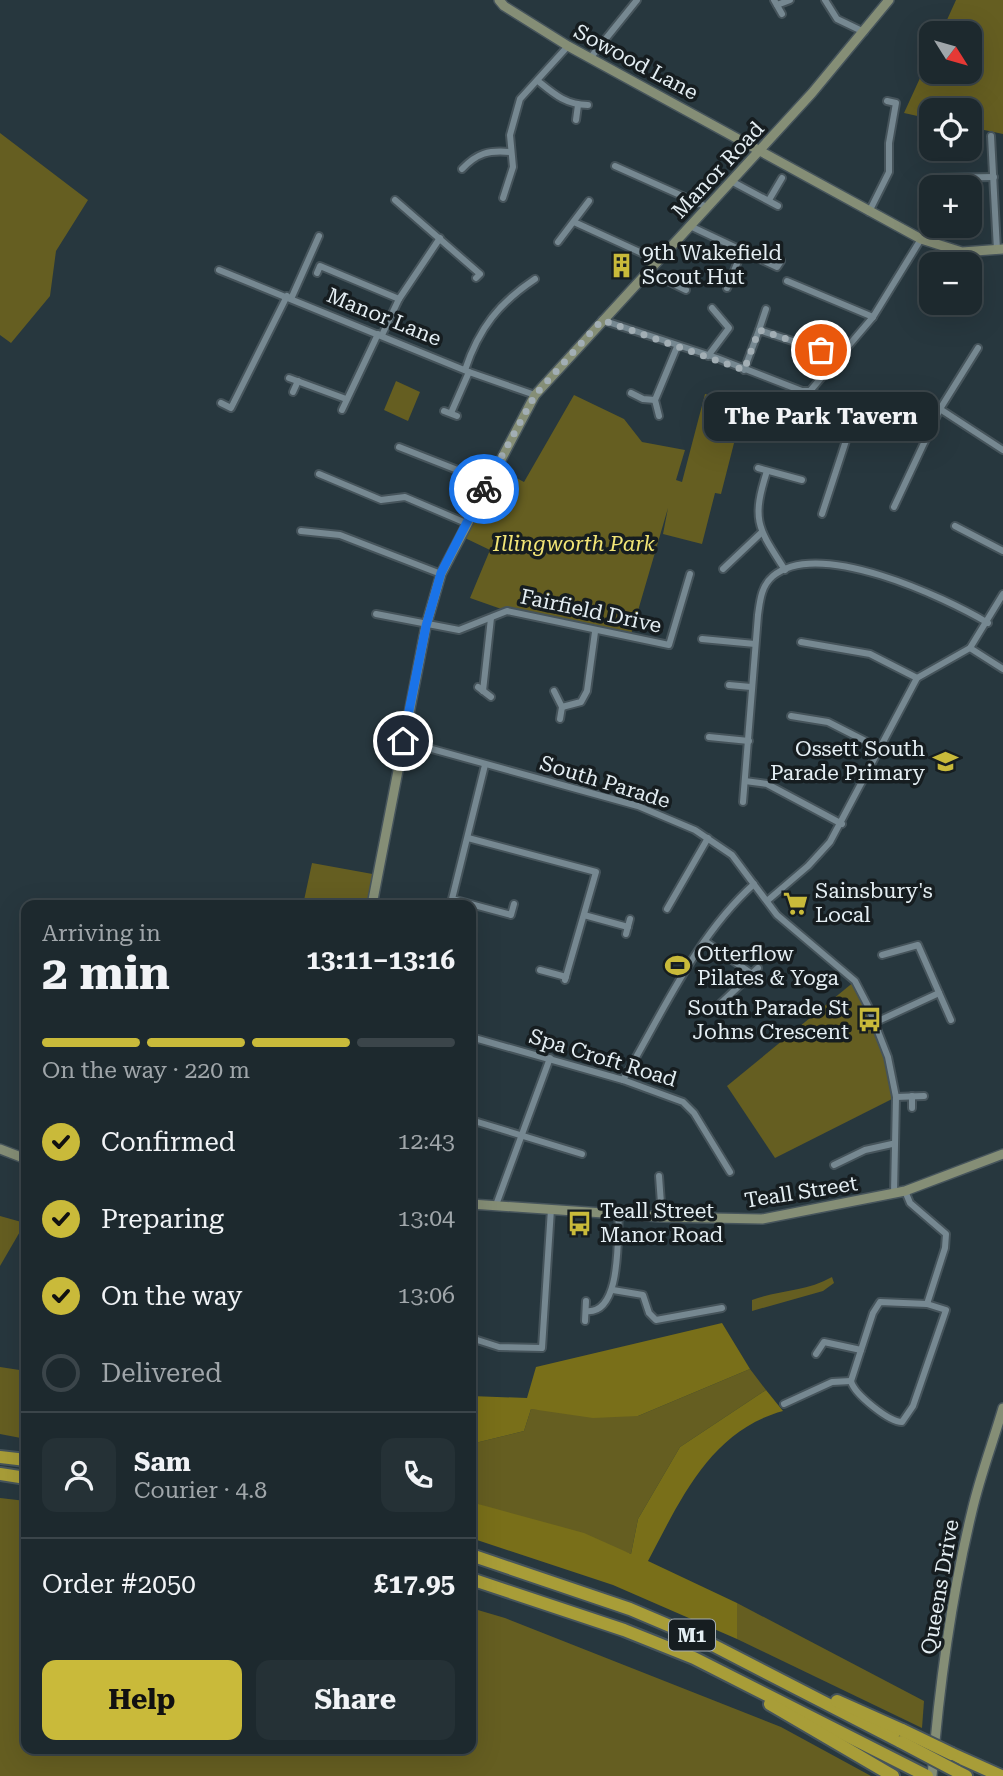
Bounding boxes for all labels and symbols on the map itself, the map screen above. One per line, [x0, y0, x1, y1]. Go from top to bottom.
street label: Sowood Lane [570, 19, 702, 105]
north arrow [919, 21, 982, 84]
street label: Manor Road [667, 116, 769, 223]
place label: 9th Wakefield Scout Hut [642, 241, 782, 289]
building icon: 9th Wakefield Scout Hut [608, 251, 636, 279]
street label: Manor Lane [323, 283, 445, 351]
pin [791, 320, 851, 380]
callout: The Park Tavern [704, 392, 938, 441]
courier [449, 454, 519, 524]
park label: Illingworth Park [492, 532, 656, 556]
street label: Fairfield Drive [518, 584, 664, 638]
pin [373, 711, 433, 771]
place label: Ossett South Parade Primary [770, 737, 926, 785]
school or university icon: Ossett South Parade Primary [931, 747, 959, 775]
street label: South Parade [537, 751, 673, 813]
place label: Sainsbury's Local [815, 879, 933, 927]
supermarket icon: Sainsbury's Local [781, 889, 809, 917]
place label: Otterflow Pilates & Yoga [697, 942, 839, 990]
sports icon: Otterflow Pilates & Yoga [663, 952, 691, 980]
place label: South Parade St Johns Crescent [688, 996, 849, 1044]
bus stop icon: South Parade St Johns Crescent [855, 1006, 883, 1034]
street label: Spa Croft Road [526, 1024, 680, 1092]
street label: Teall Street [743, 1171, 859, 1213]
place label: Teall Street Manor Road [600, 1199, 724, 1247]
bus stop icon: Teall Street Manor Road [566, 1209, 594, 1237]
street label: Queens Drive [916, 1518, 964, 1656]
road number: M1 [669, 1620, 715, 1651]

